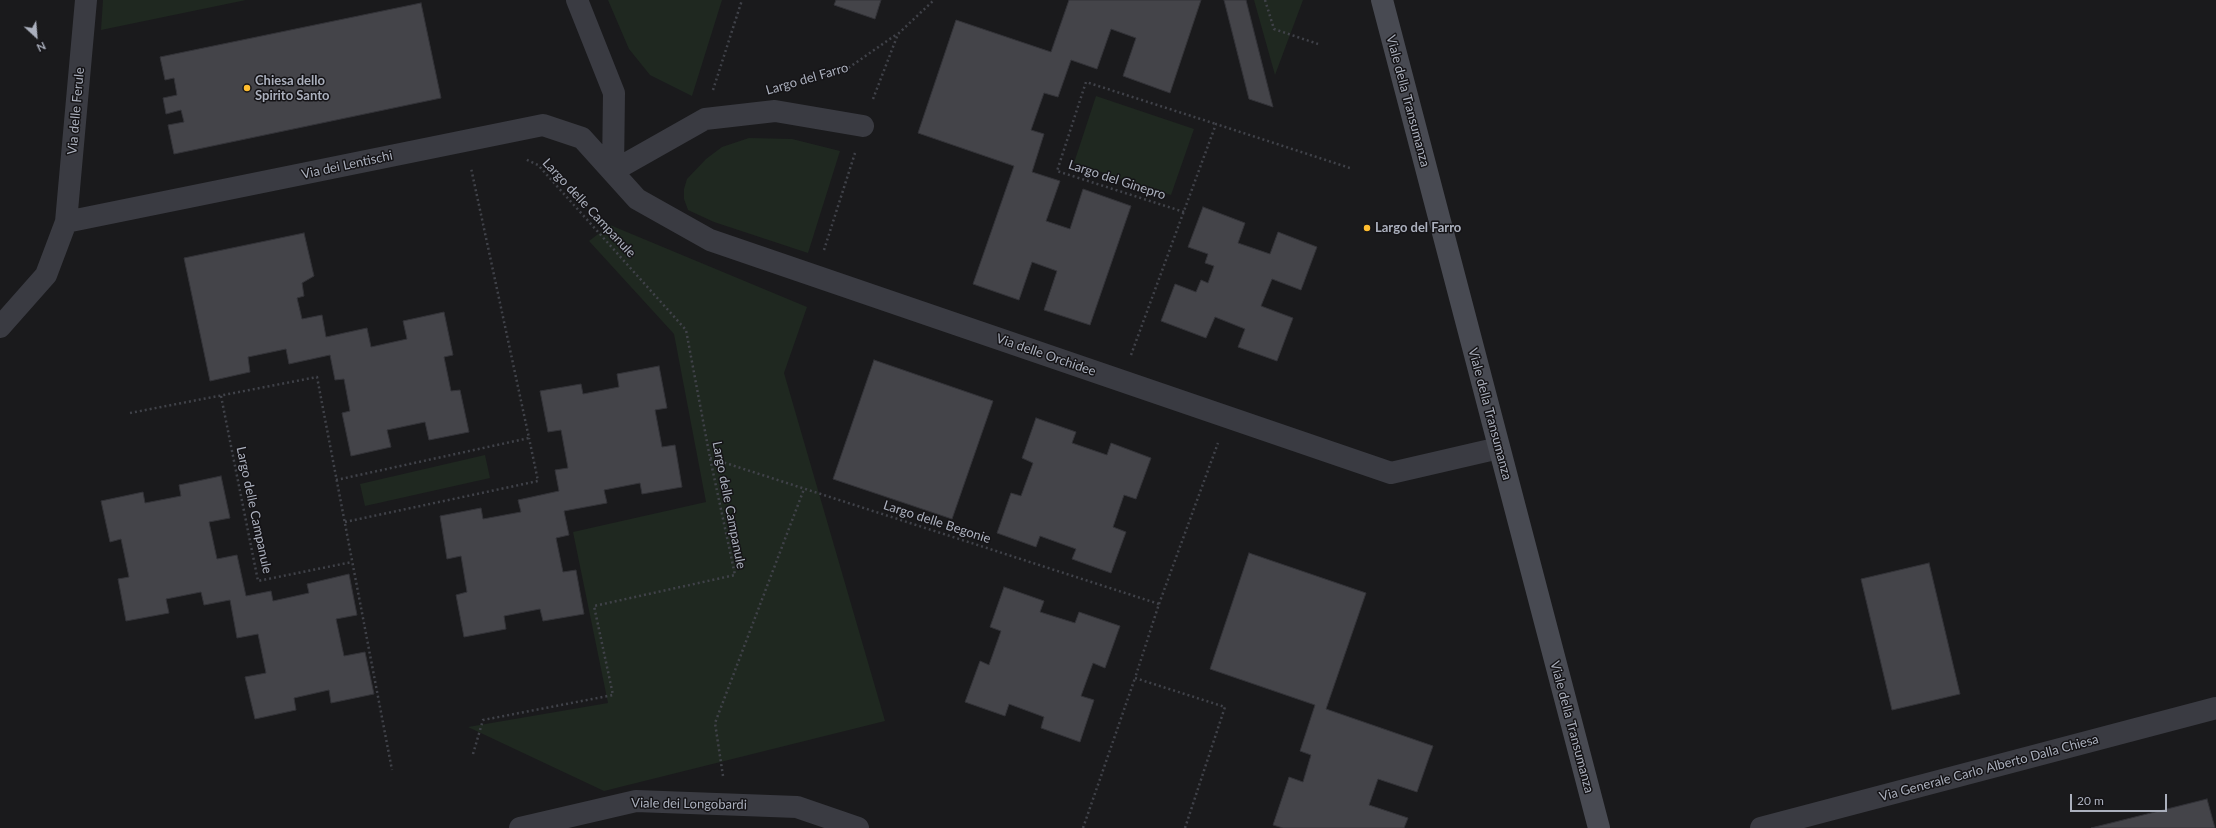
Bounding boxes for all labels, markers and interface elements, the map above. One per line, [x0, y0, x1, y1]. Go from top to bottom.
north arrow [16, 16, 56, 56]
street label: Viale della Transumanza [1383, 33, 1433, 169]
text: N [35, 40, 48, 55]
street label: Largo del Farro [764, 60, 850, 98]
street label: Via delle Ferule [64, 67, 88, 155]
place label: Chiesa dello Spirito Santo [255, 73, 329, 104]
marker: Chiesa dello Spirito Santo [242, 83, 252, 93]
street label: Via dei Lentischi [300, 148, 394, 182]
street label: Largo delle Campanule [539, 155, 639, 261]
street label: Largo del Ginepro [1066, 157, 1168, 203]
place label: Largo del Farro [1375, 220, 1461, 236]
marker: Largo del Farro [1362, 223, 1372, 233]
street label: Via delle Orchidee [994, 331, 1098, 379]
street label: Viale della Transumanza [1465, 346, 1515, 482]
street label: Largo delle Campanule [709, 440, 749, 570]
street label: Largo delle Campanule [233, 445, 275, 575]
street label: Largo delle Begonie [881, 497, 993, 547]
street label: Viale della Transumanza [1547, 659, 1597, 795]
street label: Via Generale Carlo Alberto Dalla Chiesa [1878, 731, 2100, 805]
scale bar [2072, 786, 2169, 812]
text: 20 m [2077, 793, 2104, 808]
street label: Viale dei Longobardi [631, 795, 747, 813]

